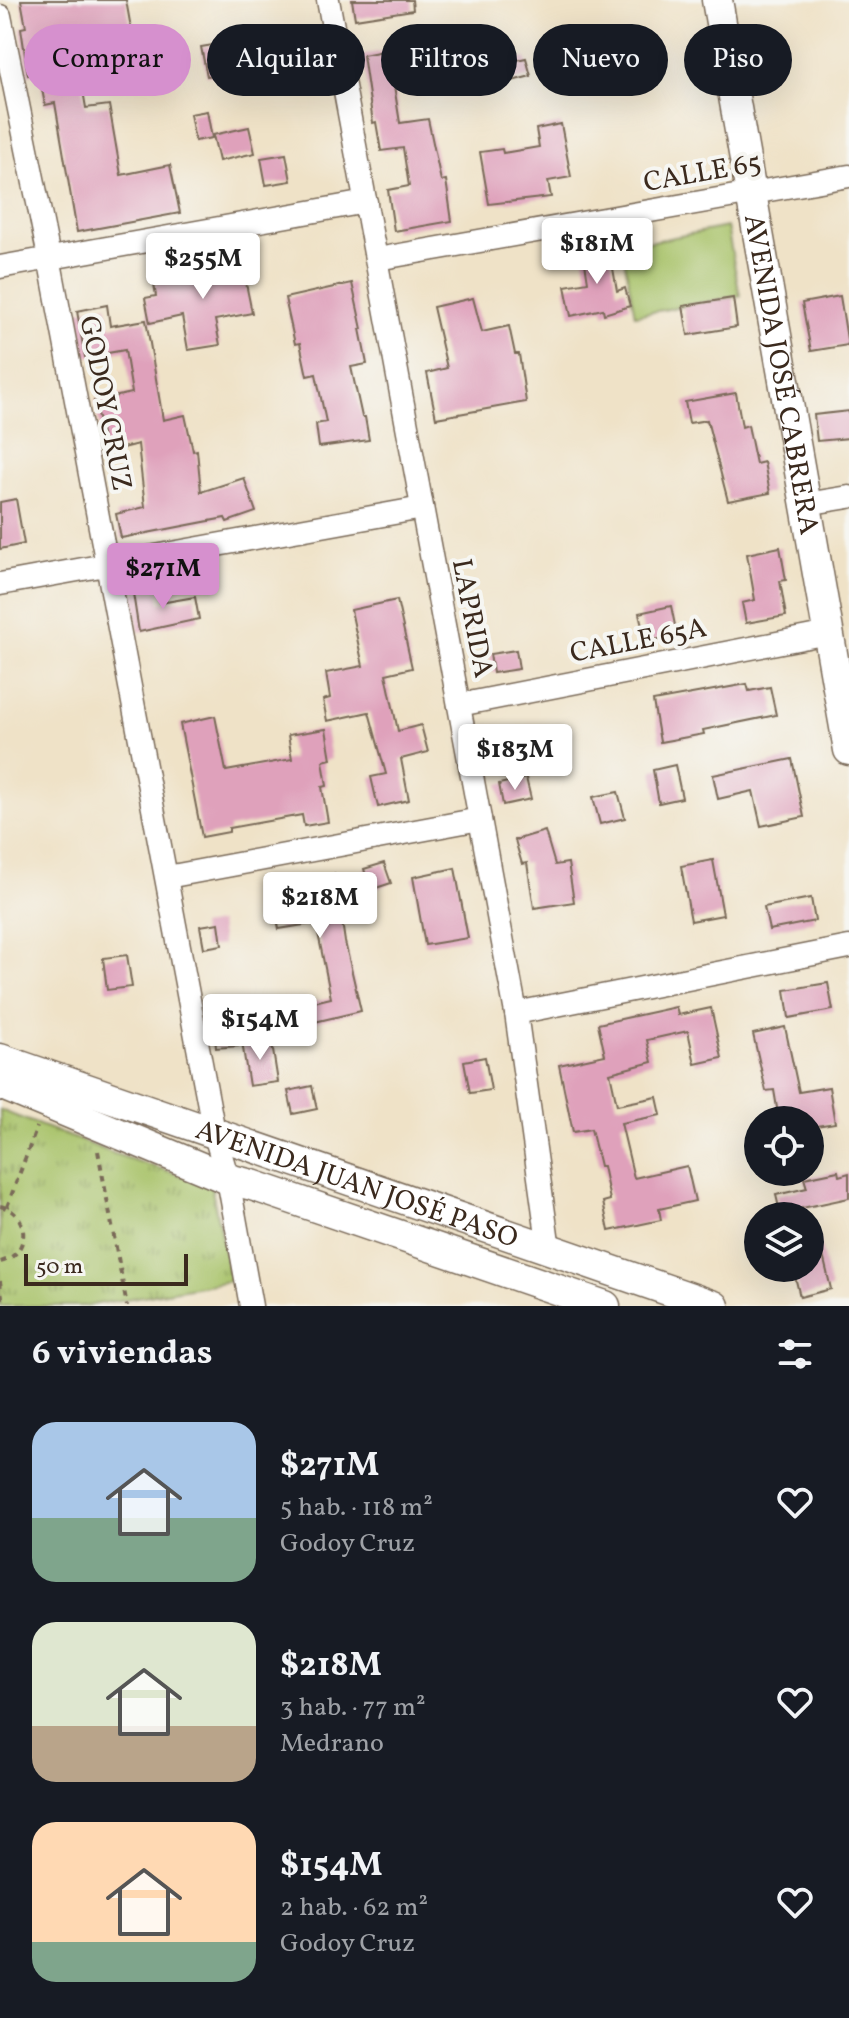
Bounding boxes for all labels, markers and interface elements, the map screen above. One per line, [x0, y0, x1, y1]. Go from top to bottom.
chip: Comprar [24, 24, 191, 96]
chip: Alquilar [207, 24, 365, 96]
chip: Filtros [381, 24, 517, 96]
chip: Nuevo [533, 24, 668, 96]
chip: Piso [684, 24, 792, 96]
street label: CALLE 65 [641, 144, 764, 203]
street label: AVENIDA JOSÉ CABRERA [733, 211, 828, 538]
pin: $181M [541, 218, 653, 286]
text: $181M [560, 226, 634, 262]
pin: $255M [147, 233, 259, 301]
text: $255M [164, 241, 242, 277]
street label: GODOY CRUZ [68, 313, 141, 494]
pin: $271M [107, 543, 219, 611]
text: $271M [125, 551, 201, 587]
street label: LAPRIDA [441, 556, 502, 682]
street label: CALLE 65A [567, 609, 710, 674]
pin: $183M [459, 724, 571, 792]
text: $183M [476, 732, 554, 768]
pin: $218M [264, 872, 376, 940]
text: $218M [281, 880, 359, 916]
pin: $154M [204, 994, 316, 1062]
text: $154M [221, 1002, 299, 1038]
map controls [744, 1106, 824, 1282]
button: locate [744, 1106, 824, 1186]
street label: AVENIDA JUAN JOSÉ PASO [190, 1111, 523, 1259]
button: layers [744, 1202, 824, 1282]
scale bar [24, 1250, 188, 1286]
text: 50 m [36, 1252, 83, 1283]
text: 6 viviendas [32, 1331, 213, 1378]
icon: filters [773, 1332, 817, 1376]
text: $271M [280, 1443, 379, 1490]
icon: home [96, 1454, 192, 1550]
icon: heart [773, 1480, 817, 1524]
text: 5 hab. · 118 m² [280, 1490, 433, 1526]
text: Godoy Cruz [280, 1526, 415, 1562]
text: $218M [280, 1643, 382, 1690]
icon: home [96, 1654, 192, 1750]
icon: heart [773, 1680, 817, 1724]
text: 3 hab. · 77 m² [280, 1690, 426, 1726]
text: Medrano [280, 1726, 384, 1762]
text: $154M [280, 1843, 382, 1890]
icon: home [96, 1854, 192, 1950]
icon: heart [773, 1880, 817, 1924]
text: 2 hab. · 62 m² [280, 1890, 428, 1926]
text: Godoy Cruz [280, 1926, 415, 1962]

